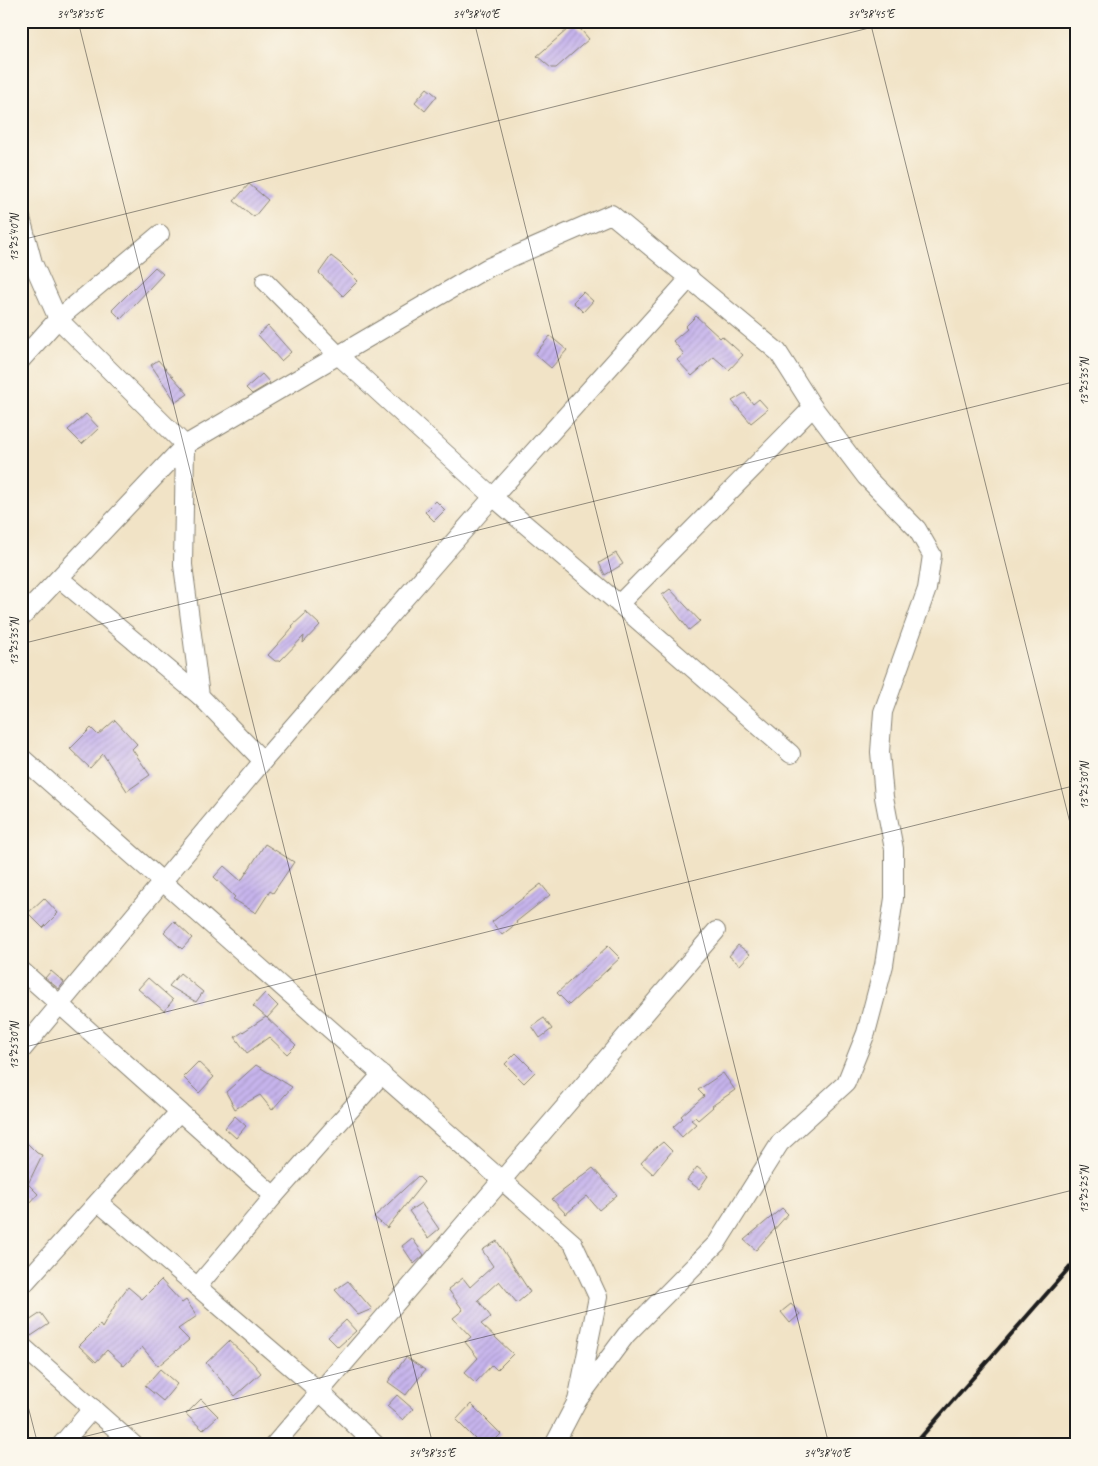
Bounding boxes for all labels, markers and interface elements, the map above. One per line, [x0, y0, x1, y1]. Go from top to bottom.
text: 34°38'35"E [57, 6, 105, 22]
text: 34°38'40"E [453, 6, 501, 22]
text: 34°38'45"E [848, 6, 896, 22]
text: 13°25'40"N [6, 213, 22, 262]
text: 13°25'35"N [1076, 357, 1092, 406]
text: 13°25'35"N [6, 617, 22, 666]
text: 13°25'30"N [1076, 761, 1092, 810]
text: 13°25'30"N [6, 1021, 22, 1070]
text: 13°25'25"N [1076, 1165, 1092, 1214]
text: 34°38'35"E [409, 1445, 457, 1461]
text: 34°38'40"E [804, 1445, 852, 1461]

